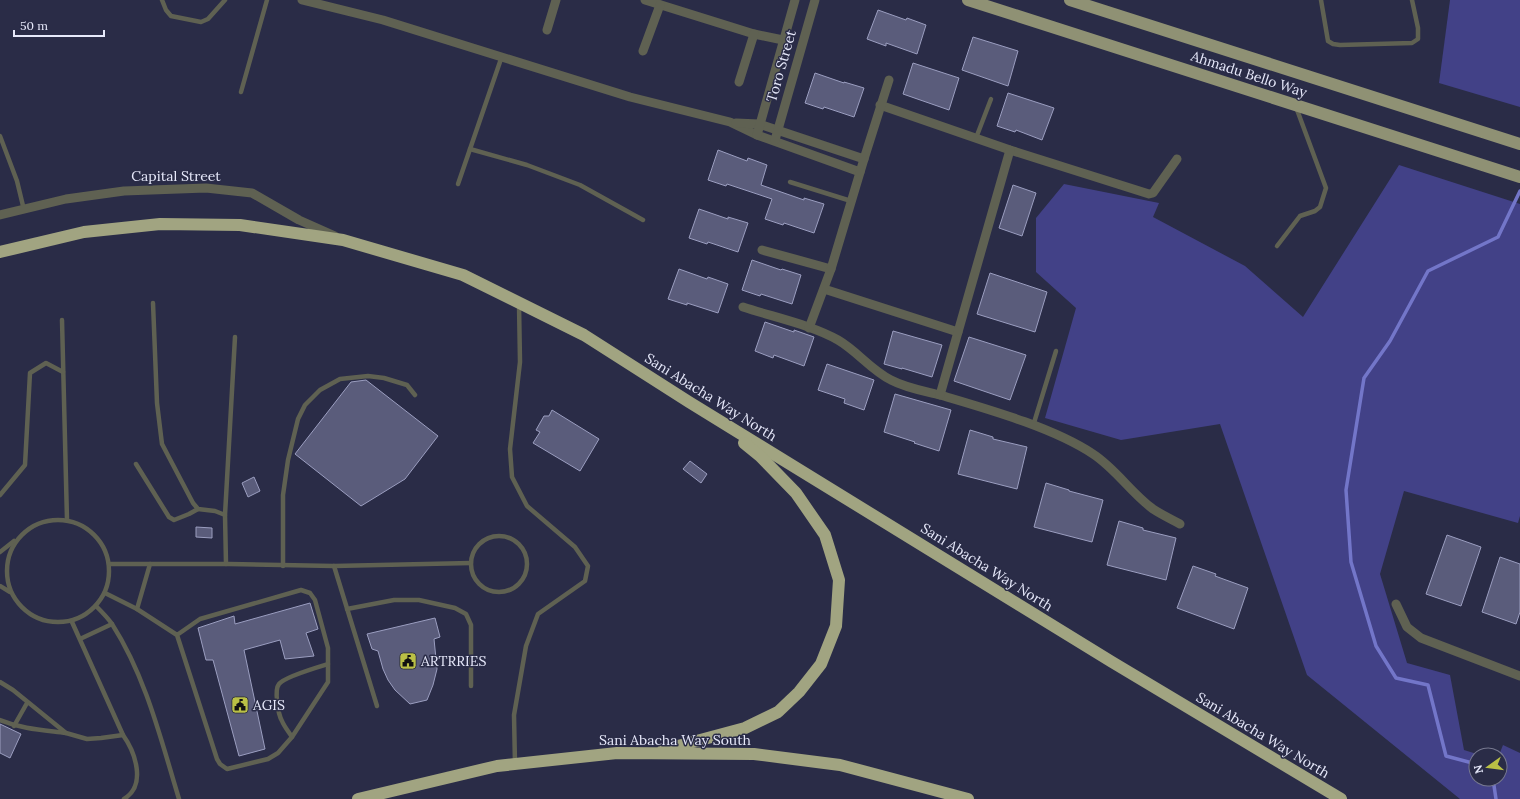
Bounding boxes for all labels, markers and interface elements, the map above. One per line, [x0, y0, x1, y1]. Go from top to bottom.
scale bar [14, 12, 104, 38]
text: 50 m [20, 18, 48, 33]
street label: Toro Street [762, 27, 800, 104]
street label: Ahmadu Bello Way [1188, 46, 1310, 101]
street label: Capital Street [131, 167, 221, 185]
street label: Sani Abacha Way North [642, 349, 780, 445]
street label: Sani Abacha Way North [918, 519, 1056, 615]
public building icon: ARTRRIES [398, 651, 418, 671]
place label: ARTRRIES [420, 652, 486, 670]
street label: Sani Abacha Way North [1193, 688, 1333, 782]
public building icon: AGIS [230, 695, 250, 715]
place label: AGIS [252, 696, 285, 714]
street label: Sani Abacha Way South [599, 731, 751, 749]
north arrow [1468, 747, 1508, 787]
text: N [1470, 763, 1486, 775]

